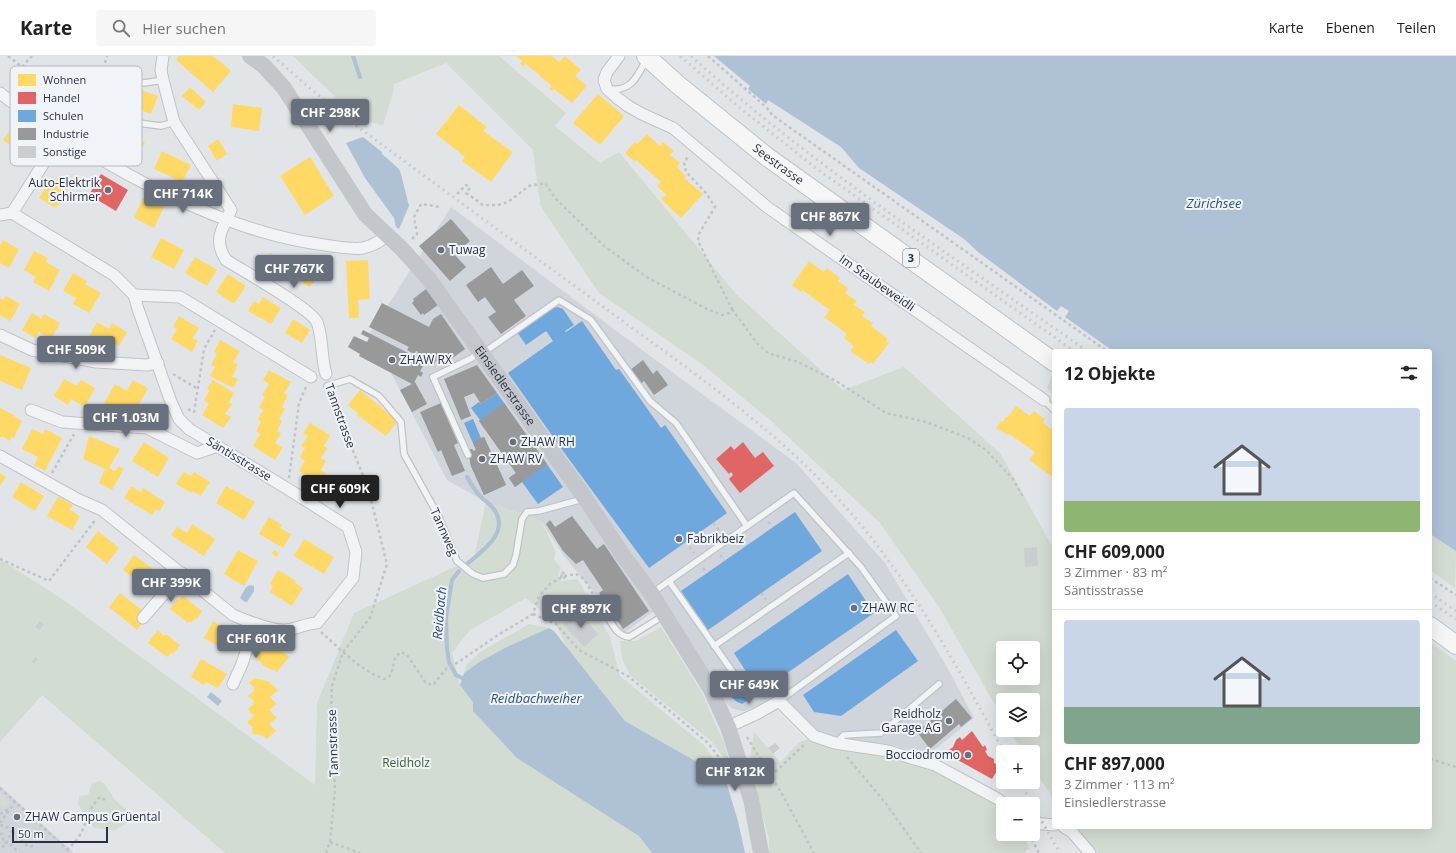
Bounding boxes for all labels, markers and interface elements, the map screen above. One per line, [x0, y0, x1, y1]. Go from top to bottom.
search box [96, 10, 376, 46]
text: Karte [20, 15, 72, 41]
icon: search [110, 17, 132, 39]
text: Hier suchen [142, 18, 226, 38]
text: Karte [1269, 18, 1304, 37]
text: Ebenen [1326, 18, 1375, 37]
text: Teilen [1397, 18, 1436, 37]
legend [10, 66, 142, 166]
text: Wohnen [43, 72, 86, 87]
text: Handel [43, 90, 80, 105]
pin: CHF 298K [289, 99, 371, 133]
text: CHF 298K [300, 103, 360, 121]
text: Schulen [43, 108, 84, 123]
text: Industrie [43, 126, 89, 141]
street label: Seestrasse [749, 139, 808, 189]
text: Sonstige [43, 144, 86, 159]
place label: Auto-Elektrik Schirmer [28, 174, 101, 205]
pin: CHF 714K [142, 180, 224, 214]
text: CHF 714K [153, 184, 213, 202]
marker: Auto-Elektrik Schirmer [103, 185, 113, 195]
water label: Zürichsee [1186, 194, 1242, 212]
pin: CHF 867K [789, 203, 871, 237]
text: CHF 867K [800, 207, 860, 225]
place label: Tuwag [449, 241, 486, 258]
marker: Tuwag [436, 245, 446, 255]
road number: 3 [903, 249, 919, 267]
street label: Im Staubeweidli [836, 250, 919, 315]
pin: CHF 767K [253, 255, 335, 289]
text: CHF 767K [264, 259, 324, 277]
pin: CHF 509K [35, 336, 117, 370]
text: CHF 509K [46, 340, 106, 358]
street label: Einsiedlerstrasse [471, 342, 540, 429]
place label: ZHAW RX [400, 351, 452, 368]
marker: ZHAW RX [387, 355, 397, 365]
text: 12 Objekte [1064, 362, 1155, 385]
icon: filters [1398, 362, 1420, 384]
street label: Tannstrasse [321, 381, 360, 451]
pin: CHF 1.03M [80, 404, 172, 438]
text: CHF 1.03M [92, 408, 160, 426]
street label: Säntisstrasse [203, 432, 275, 485]
place label: ZHAW RH [521, 433, 575, 450]
icon: home [1206, 434, 1278, 506]
marker: ZHAW RH [508, 437, 518, 447]
place label: ZHAW RV [490, 450, 543, 467]
marker: ZHAW RV [477, 454, 487, 464]
pin: CHF 609K [299, 475, 381, 509]
text: CHF 609K [310, 479, 370, 497]
street label: Tannweg [426, 505, 463, 559]
place label: Fabrikbeiz [687, 530, 745, 547]
marker: Fabrikbeiz [674, 534, 684, 544]
text: CHF 609,000 [1064, 540, 1165, 563]
text: 3 Zimmer · 83 m² [1064, 563, 1167, 581]
pin: CHF 399K [130, 569, 212, 603]
text: CHF 399K [141, 573, 201, 591]
text: Säntisstrasse [1064, 581, 1144, 599]
water label: Reidbach [428, 586, 450, 640]
pin: CHF 897K [540, 595, 622, 629]
text: CHF 897K [551, 599, 611, 617]
place label: ZHAW RC [862, 599, 915, 616]
marker: ZHAW RC [849, 603, 859, 613]
pin: CHF 601K [215, 625, 297, 659]
text: CHF 601K [226, 629, 286, 647]
map controls [996, 641, 1040, 841]
button: locate [996, 641, 1040, 685]
icon: home [1206, 646, 1278, 718]
pin: CHF 649K [708, 671, 790, 705]
text: CHF 649K [719, 675, 779, 693]
water label: Reidbachweiher [490, 689, 582, 707]
button: layers [996, 693, 1040, 737]
place label: Reidholz Garage AG [881, 705, 941, 736]
street label: Tannstrasse [323, 709, 342, 777]
marker: Reidholz Garage AG [944, 716, 954, 726]
button: + [996, 745, 1040, 789]
place label: Bocciodromo [885, 746, 960, 763]
marker: Bocciodromo [963, 750, 973, 760]
text: CHF 897,000 [1064, 752, 1165, 775]
park label: Reidholz [382, 754, 430, 771]
pin: CHF 812K [694, 758, 776, 792]
text: CHF 812K [705, 762, 765, 780]
text: 3 Zimmer · 113 m² [1064, 775, 1175, 793]
text: Einsiedlerstrasse [1064, 793, 1166, 811]
button: − [996, 797, 1040, 841]
place label: ZHAW Campus Grüental [25, 808, 160, 825]
marker: ZHAW Campus Grüental [12, 812, 22, 822]
scale bar [12, 825, 108, 844]
text: 50 m [18, 826, 44, 841]

